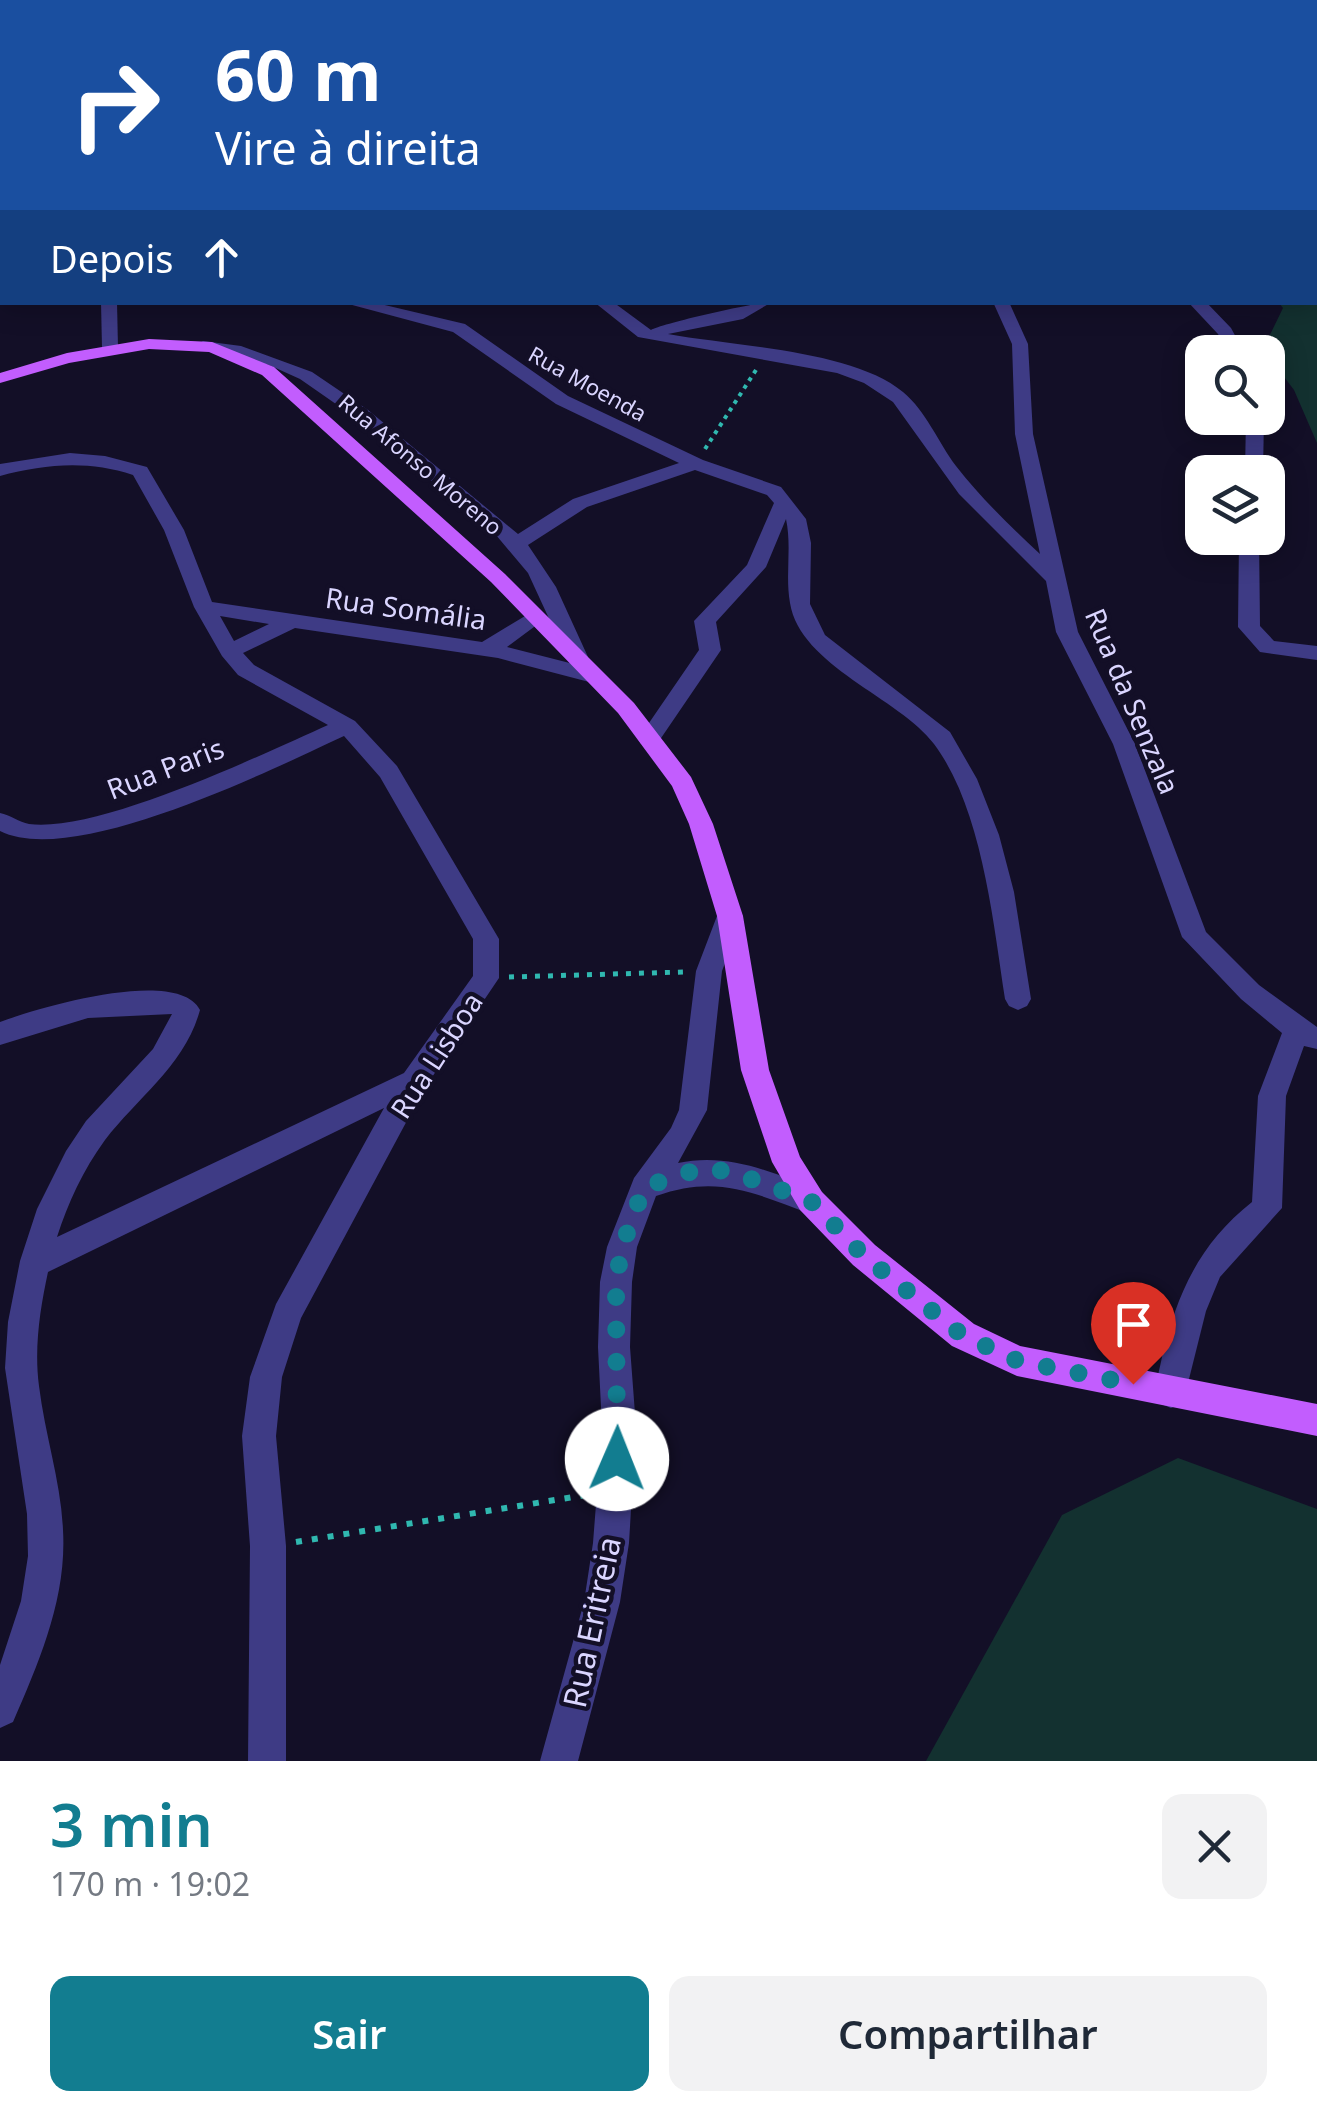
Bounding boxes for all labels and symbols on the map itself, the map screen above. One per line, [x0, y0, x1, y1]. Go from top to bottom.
street label: Rua Moenda [524, 338, 652, 428]
street label: Rua Afonso Moreno [333, 387, 509, 541]
street label: Rua Somália [323, 578, 489, 638]
street label: Rua da Senzala [1077, 602, 1189, 800]
street label: Rua Paris [101, 728, 229, 808]
street label: Rua Lisboa [381, 985, 491, 1125]
pin [1091, 1282, 1176, 1385]
position arrow [565, 1407, 669, 1511]
street label: Rua Eritreia [552, 1533, 630, 1711]

